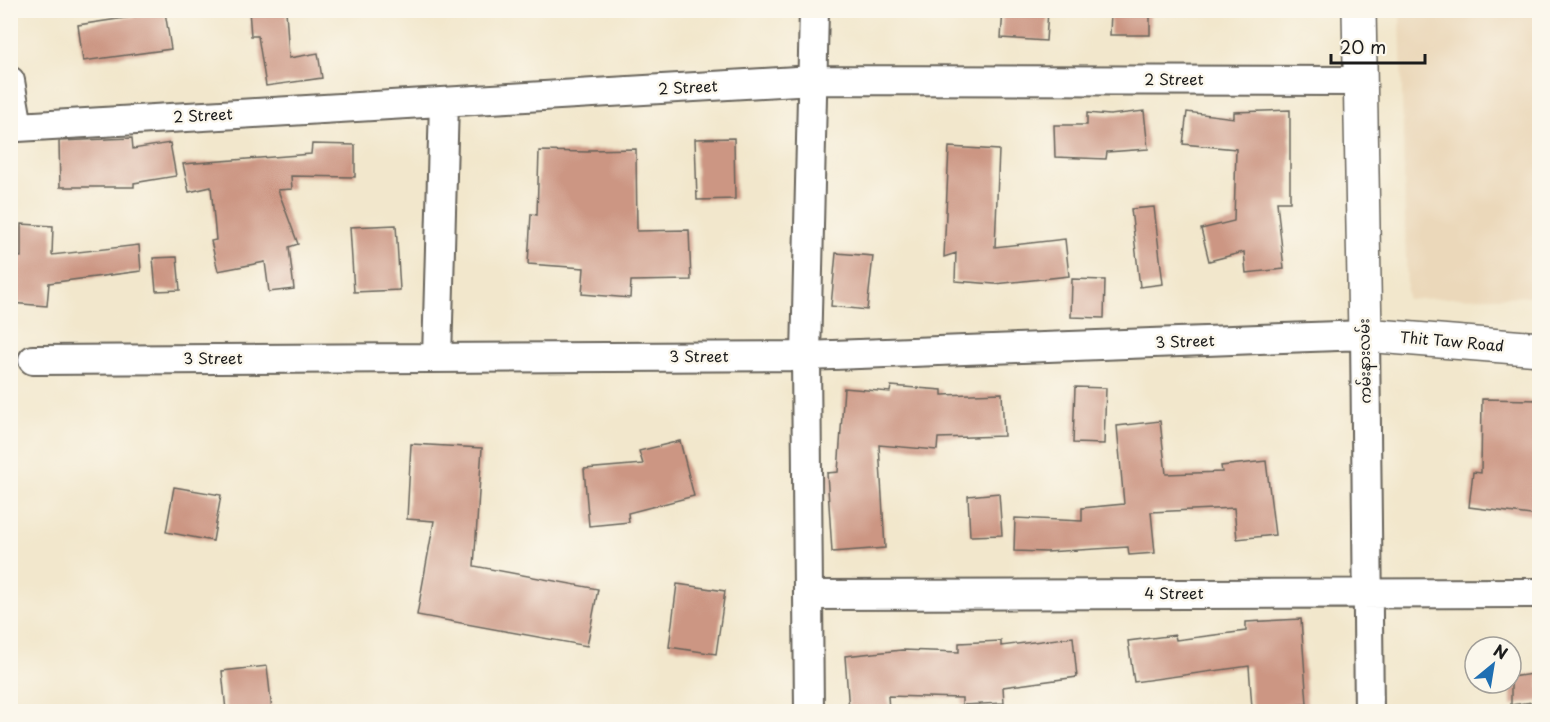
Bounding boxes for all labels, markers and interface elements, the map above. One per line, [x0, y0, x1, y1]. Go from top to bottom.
scale bar [1331, 27, 1426, 65]
text: 20 m [1340, 33, 1386, 60]
street label: 2 Street [1144, 67, 1204, 90]
street label: 2 Street [658, 73, 718, 100]
street label: 2 Street [173, 101, 233, 128]
street label: ကမ်းနားလမ်း [1351, 318, 1378, 404]
street label: Thit Taw Road [1399, 325, 1505, 357]
street label: 3 Street [1155, 328, 1215, 353]
street label: 3 Street [669, 344, 729, 367]
street label: 3 Street [183, 346, 243, 369]
street label: 4 Street [1144, 581, 1204, 604]
north arrow [1463, 635, 1523, 695]
text: N [1490, 638, 1512, 665]

